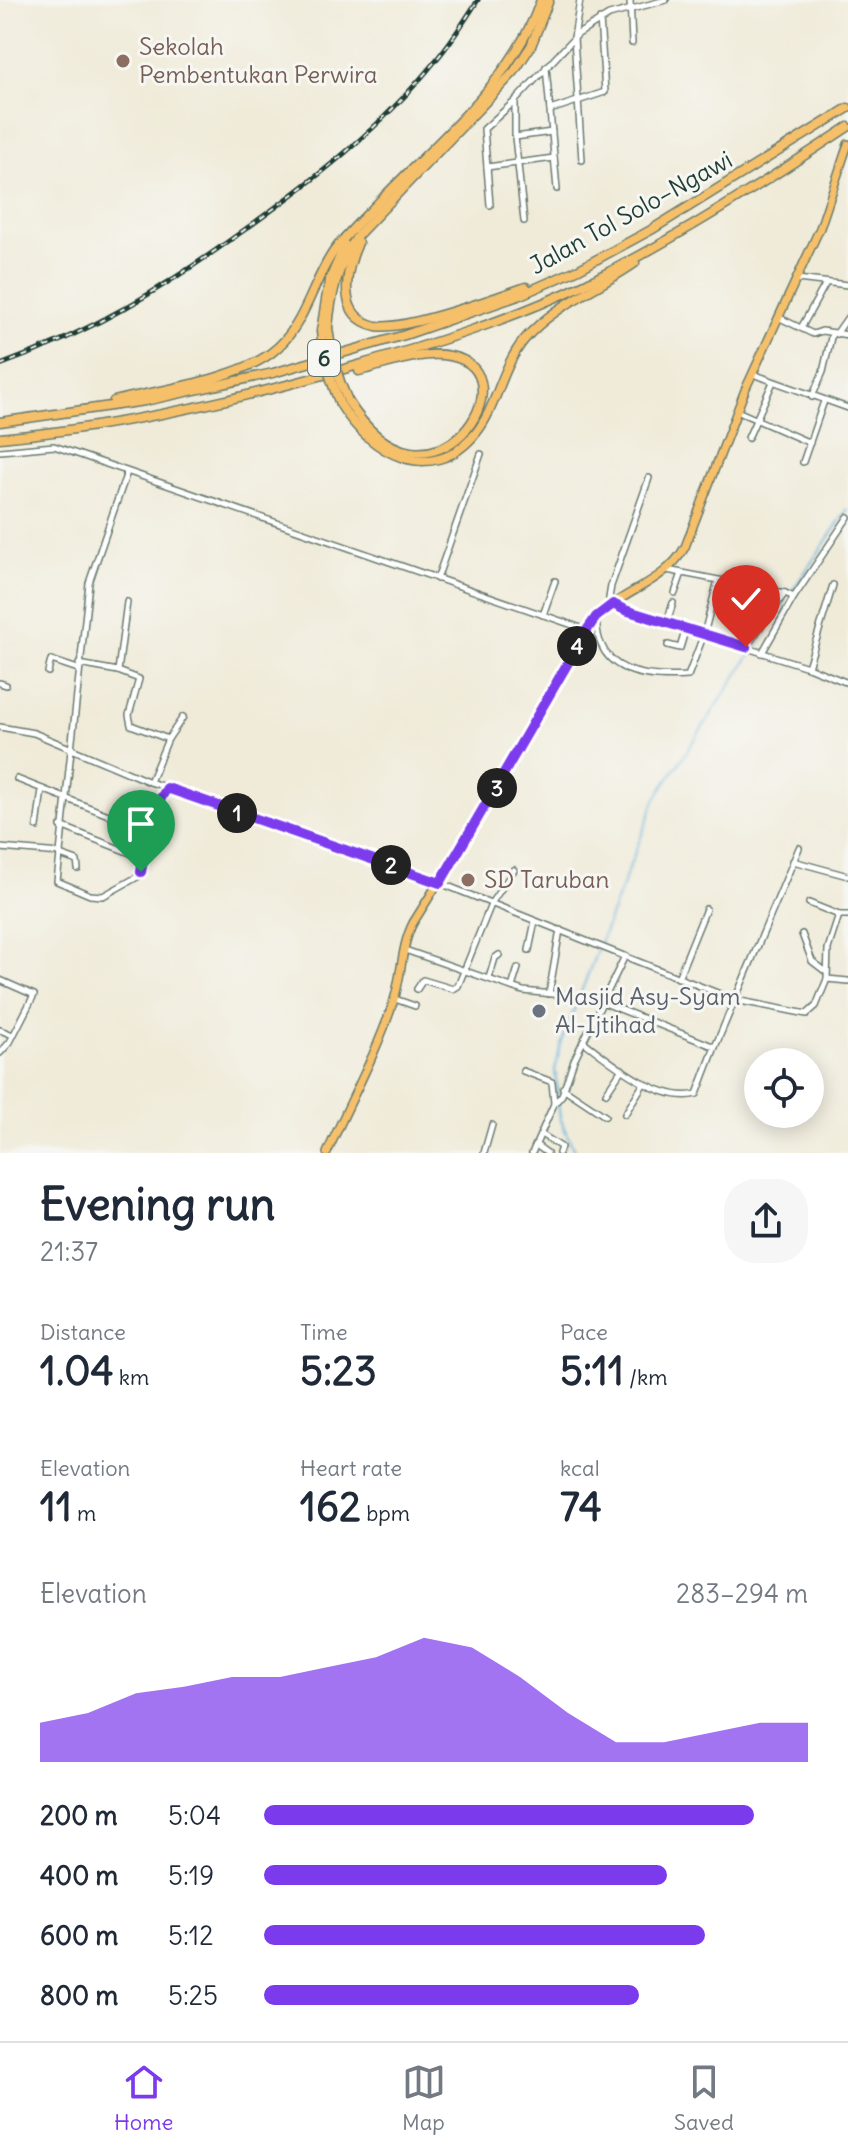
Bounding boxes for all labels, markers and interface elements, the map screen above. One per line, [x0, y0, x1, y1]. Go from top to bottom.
place label: Sekolah Pembentukan Perwira [139, 31, 378, 89]
marker: Sekolah Pembentukan Perwira [114, 52, 132, 70]
street label: Jalan Tol Solo–Ngawi [524, 144, 737, 280]
road number: 6 [308, 340, 340, 376]
pin [712, 565, 780, 647]
icon: check [724, 577, 768, 621]
pin: 4 [557, 626, 597, 666]
text: 4 [571, 632, 583, 660]
pin: 3 [477, 768, 517, 808]
text: 3 [491, 774, 503, 802]
pin [107, 790, 175, 872]
pin: 1 [217, 793, 257, 833]
text: 1 [233, 799, 241, 827]
icon: arrive [119, 802, 163, 846]
pin: 2 [371, 845, 411, 885]
text: 2 [385, 851, 397, 879]
place label: SD Taruban [484, 864, 610, 894]
marker: SD Taruban [459, 871, 477, 889]
place label: Masjid Asy-Syam Al-Ijtihad [555, 981, 741, 1039]
marker: Masjid Asy-Syam Al-Ijtihad [530, 1002, 548, 1020]
map controls [744, 1048, 824, 1128]
button: locate [744, 1048, 824, 1128]
text: Evening run [40, 1177, 275, 1232]
button: share [724, 1179, 808, 1263]
text: 21:37 [40, 1235, 98, 1268]
text: Distance [40, 1318, 126, 1346]
text: Time [300, 1318, 348, 1346]
text: Pace [560, 1318, 608, 1346]
text: 1.04 [40, 1346, 114, 1396]
text: 5:23 [300, 1346, 377, 1396]
text: 5:11 [560, 1346, 624, 1396]
text: km [114, 1363, 149, 1391]
text: /km [624, 1363, 668, 1391]
text: Elevation [40, 1454, 130, 1482]
text: Heart rate [300, 1454, 402, 1482]
text: kcal [560, 1454, 600, 1482]
text: 11 [40, 1482, 72, 1532]
text: 162 [300, 1482, 361, 1532]
text: 74 [560, 1482, 602, 1532]
text: m [72, 1499, 96, 1527]
text: bpm [361, 1499, 410, 1527]
text: Elevation [40, 1577, 147, 1610]
text: 283–294 m [676, 1577, 808, 1610]
text: 200 m [40, 1799, 117, 1832]
text: 5:04 [168, 1799, 221, 1832]
text: 400 m [40, 1859, 118, 1892]
text: 5:19 [168, 1859, 214, 1892]
text: 600 m [40, 1919, 118, 1952]
text: 5:12 [168, 1919, 213, 1952]
text: 800 m [40, 1979, 118, 2012]
text: 5:25 [168, 1979, 218, 2012]
tab: Home [114, 2060, 173, 2136]
tab: Map [402, 2060, 446, 2136]
tab: Saved [674, 2060, 734, 2136]

